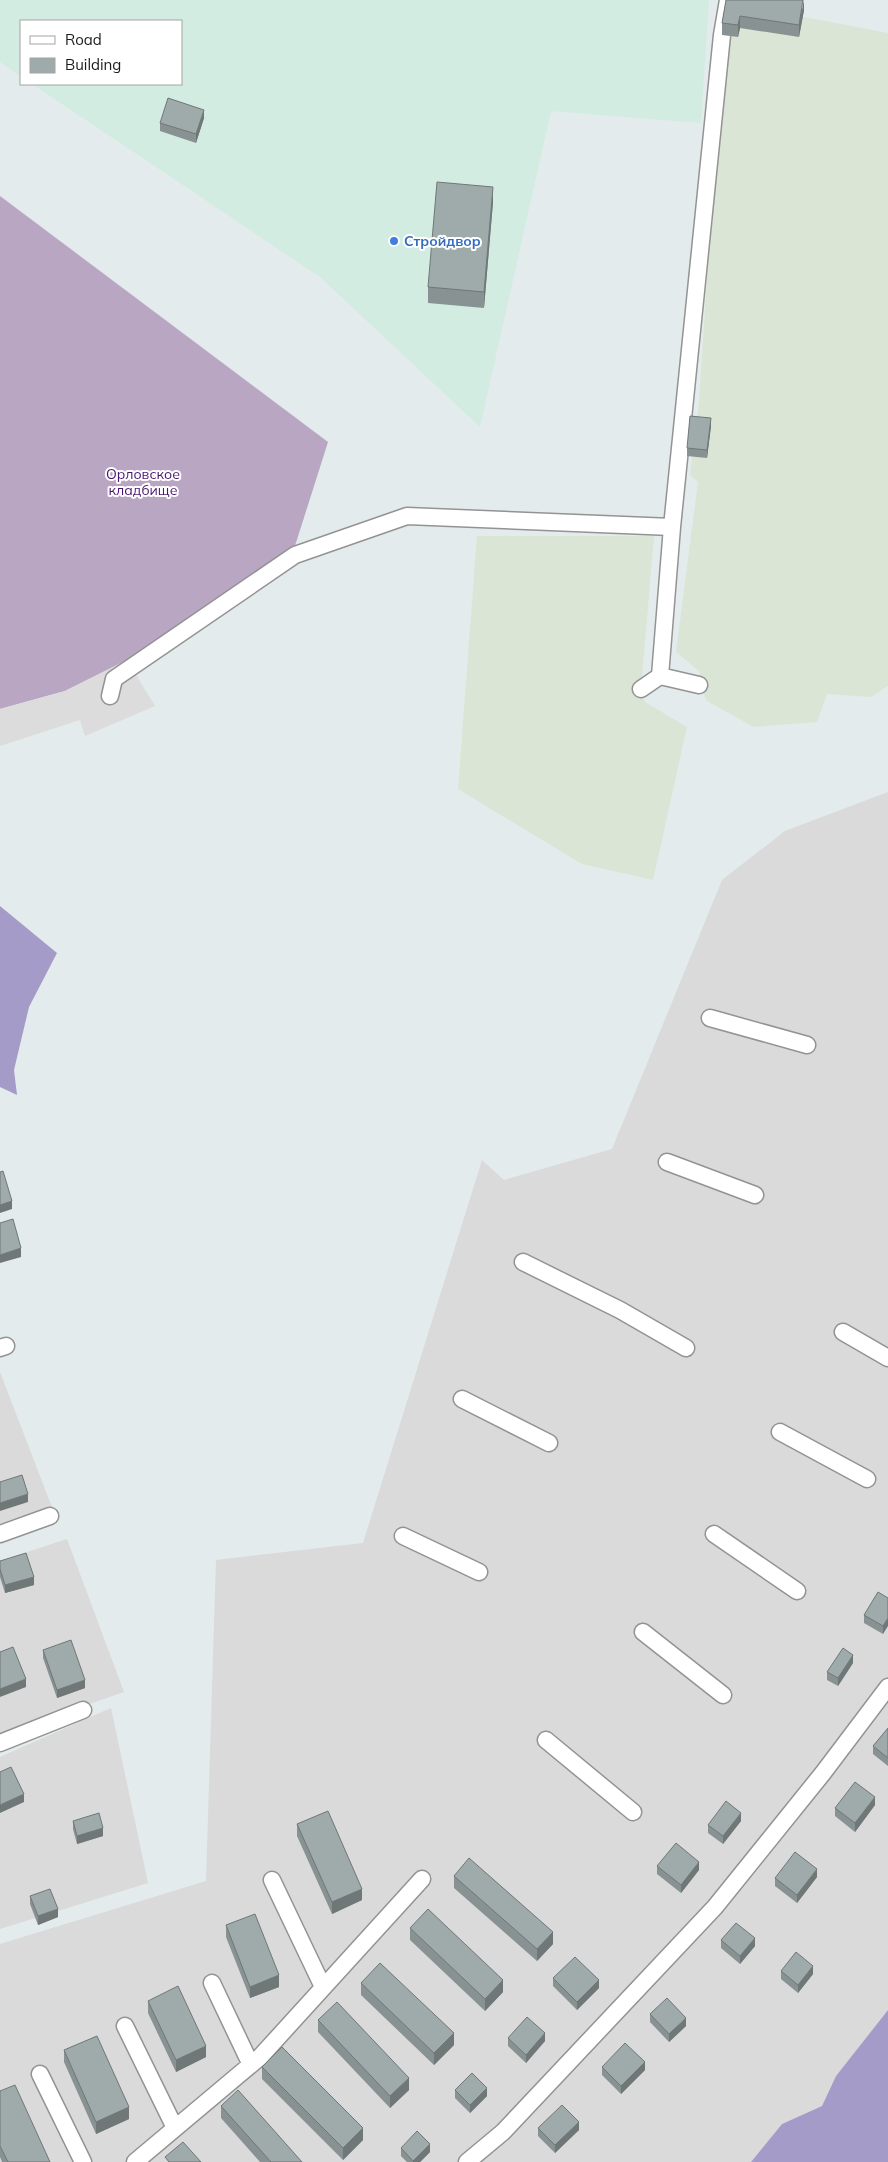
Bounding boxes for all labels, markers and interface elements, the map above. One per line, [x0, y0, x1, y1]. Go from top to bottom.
legend [20, 20, 182, 85]
text: Road [65, 30, 102, 49]
text: Building [65, 55, 121, 74]
place label: Стройдвор [404, 232, 481, 250]
marker: Стройдвор [388, 235, 400, 247]
park label: Орловское кладбище [106, 465, 180, 499]

